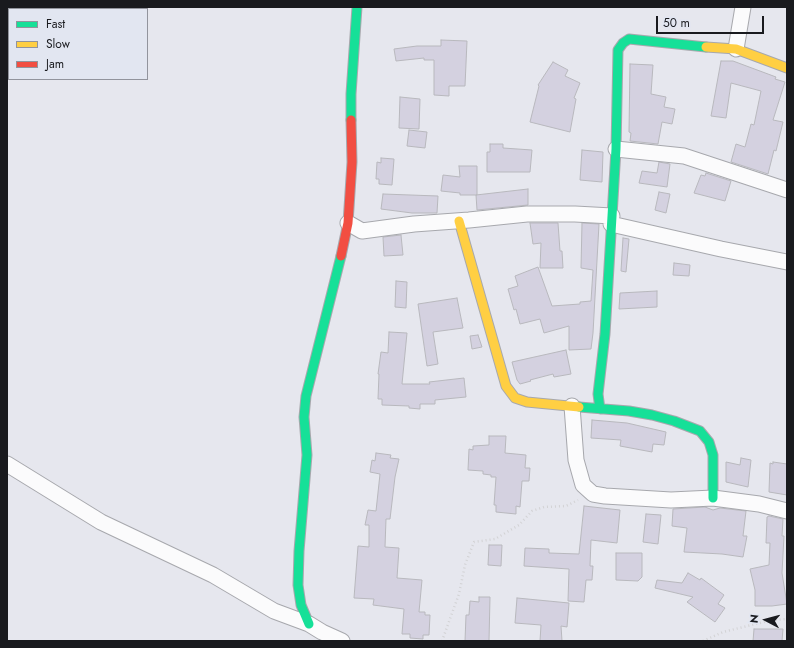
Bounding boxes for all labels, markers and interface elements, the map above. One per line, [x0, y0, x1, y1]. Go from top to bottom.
legend [8, 8, 148, 80]
scale bar [658, 8, 766, 34]
text: 50 m [663, 14, 690, 32]
text: Fast [46, 15, 65, 33]
text: Slow [46, 35, 70, 53]
text: Jam [46, 55, 64, 73]
north arrow [746, 600, 786, 640]
text: N [746, 614, 762, 624]

